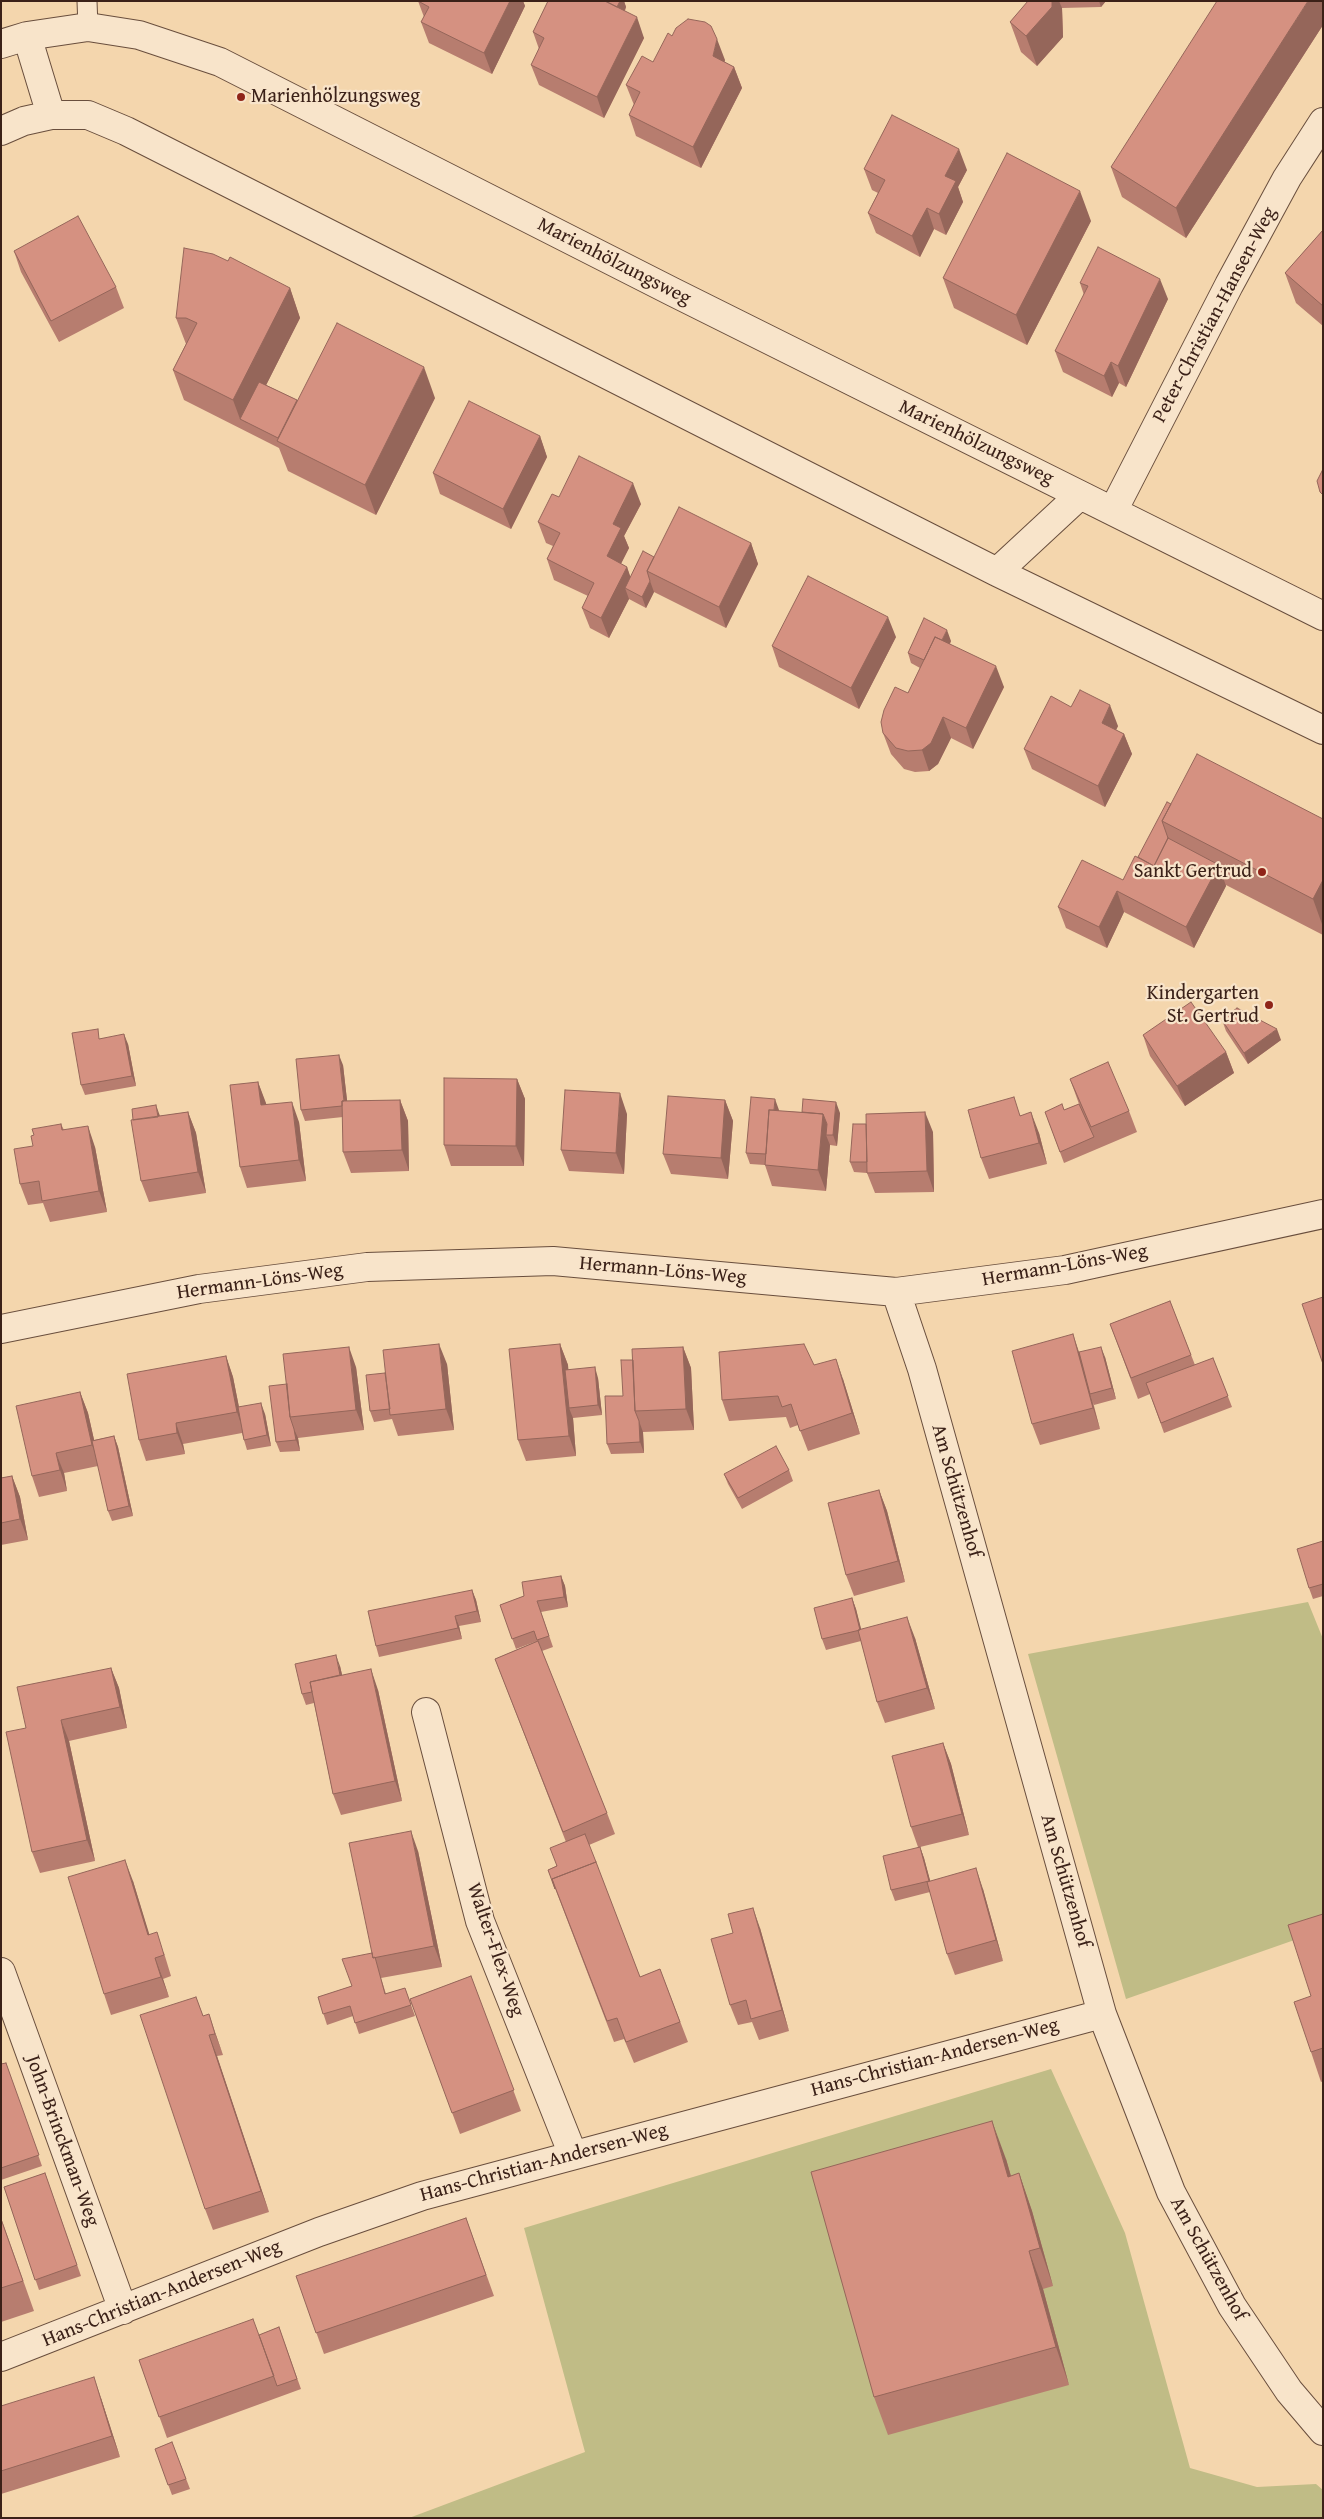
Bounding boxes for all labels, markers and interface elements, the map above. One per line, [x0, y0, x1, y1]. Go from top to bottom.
place label: Marienhölzungsweg [251, 85, 420, 109]
marker: Marienhölzungsweg [235, 91, 247, 103]
street label: Peter-Christian-Hansen-Weg [1148, 203, 1282, 427]
street label: Marienhölzungsweg [533, 213, 695, 311]
street label: Marienhölzungsweg [895, 395, 1057, 491]
place label: Sankt Gertrud [1134, 860, 1252, 884]
marker: Sankt Gertrud [1256, 866, 1268, 878]
place label: Kindergarten St. Gertrud [1147, 982, 1259, 1029]
marker: Kindergarten St. Gertrud [1263, 999, 1275, 1011]
street label: Hermann-Löns-Weg [980, 1240, 1150, 1292]
street label: Hermann-Löns-Weg [578, 1252, 748, 1290]
street label: Hermann-Löns-Weg [175, 1258, 345, 1306]
street label: Am Schützenhof [926, 1422, 986, 1560]
street label: Am Schützenhof [1035, 1812, 1095, 1950]
street label: Walter-Flex-Weg [461, 1880, 529, 2020]
street label: Hans-Christian-Andersen-Weg [808, 2013, 1062, 2103]
street label: John-Brinckman-Weg [20, 2052, 104, 2230]
street label: Hans-Christian-Andersen-Weg [417, 2118, 671, 2208]
street label: Am Schützenhof [1164, 2193, 1252, 2325]
street label: Hans-Christian-Andersen-Weg [39, 2235, 285, 2353]

